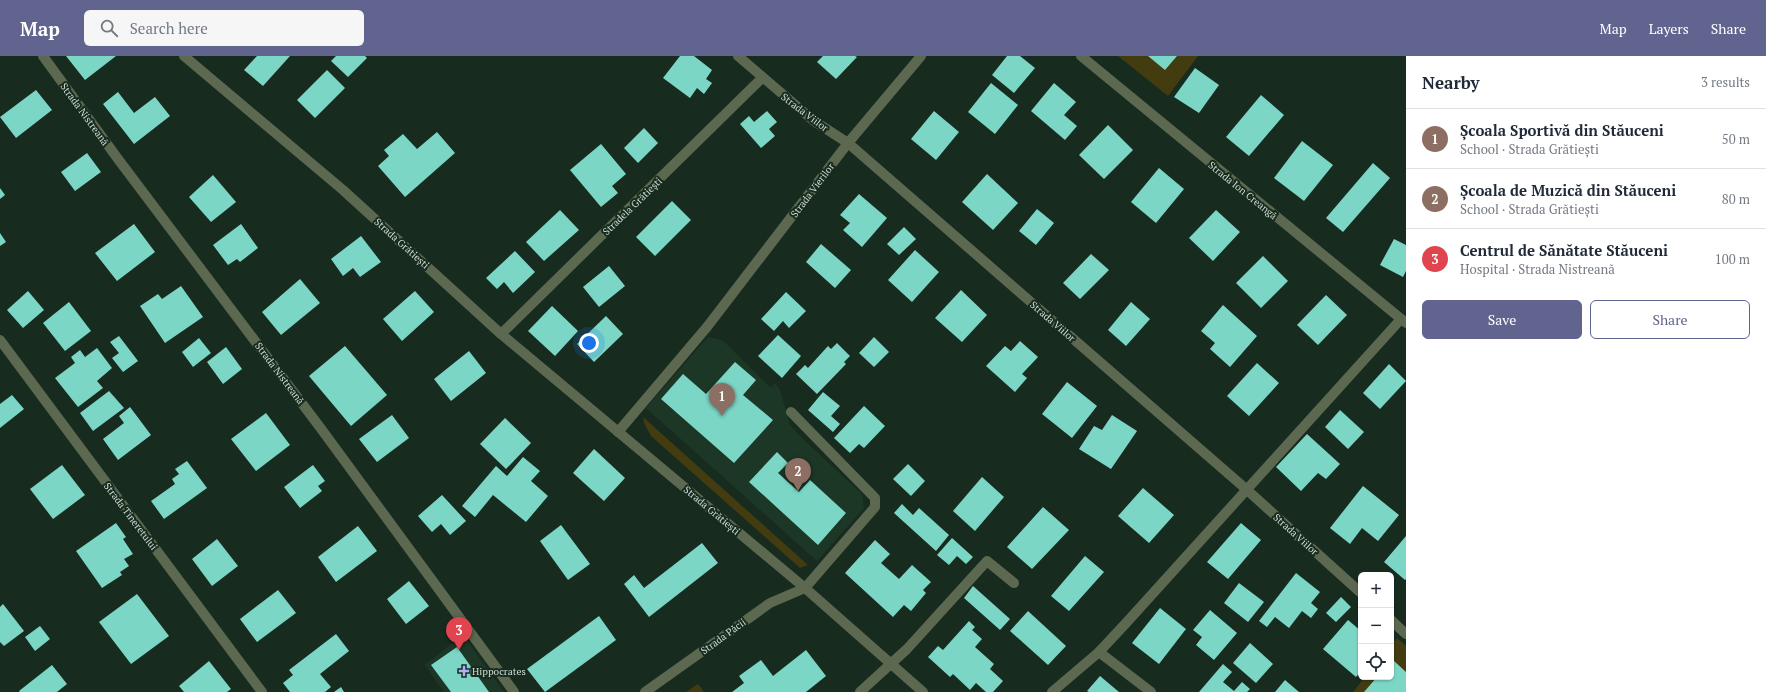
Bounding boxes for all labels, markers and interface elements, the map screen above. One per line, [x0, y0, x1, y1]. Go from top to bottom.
search box [84, 10, 364, 46]
text: Map [20, 16, 60, 41]
icon: search [98, 17, 120, 39]
text: Search here [130, 18, 208, 38]
text: Map [1600, 19, 1627, 38]
text: Layers [1649, 19, 1689, 38]
text: Share [1711, 19, 1746, 38]
text: Nearby [1422, 71, 1480, 94]
text: 3 results [1701, 73, 1750, 91]
street label: Strada Nistreană [58, 80, 112, 148]
street label: Strada Viilor [778, 90, 831, 135]
text: Școala Sportivă din Stăuceni [1460, 120, 1664, 140]
text: 1 [1431, 130, 1439, 148]
text: 50 m [1722, 130, 1750, 148]
text: School · Strada Grătiești [1460, 140, 1599, 158]
street label: Strada Ion Creangă [1206, 159, 1280, 222]
street label: Strada Vierilor [788, 160, 837, 220]
street label: Stradela Grătiești [600, 175, 665, 238]
text: Școala de Muzică din Stăuceni [1460, 180, 1676, 200]
text: 2 [1431, 190, 1439, 208]
text: 80 m [1722, 190, 1750, 208]
text: School · Strada Grătiești [1460, 200, 1599, 218]
street label: Strada Grătiești [371, 215, 432, 271]
text: Centrul de Sănătate Stăuceni [1460, 240, 1668, 260]
text: 3 [1431, 250, 1439, 268]
text: 100 m [1715, 250, 1750, 268]
text: Hospital · Strada Nistreană [1460, 260, 1615, 278]
street label: Strada Viilor [1027, 298, 1078, 345]
button: Save [1422, 300, 1582, 339]
button: Share [1590, 300, 1750, 339]
your location [579, 333, 599, 353]
street label: Strada Nistreană [252, 340, 307, 407]
pin: 1 [709, 383, 735, 416]
pin: 2 [785, 458, 811, 491]
street label: Strada Tineretului [101, 480, 160, 553]
street label: Strada Grătiești [681, 483, 743, 538]
street label: Strada Viilor [1271, 511, 1321, 558]
map controls [1358, 572, 1394, 680]
button: + [1358, 572, 1394, 608]
button: − [1358, 608, 1394, 644]
street label: Strada Păcii [698, 616, 748, 657]
pin: 3 [446, 617, 472, 650]
button: locate [1358, 644, 1394, 680]
place label: Hippocrates [472, 665, 526, 678]
marker: Hippocrates [459, 666, 469, 676]

